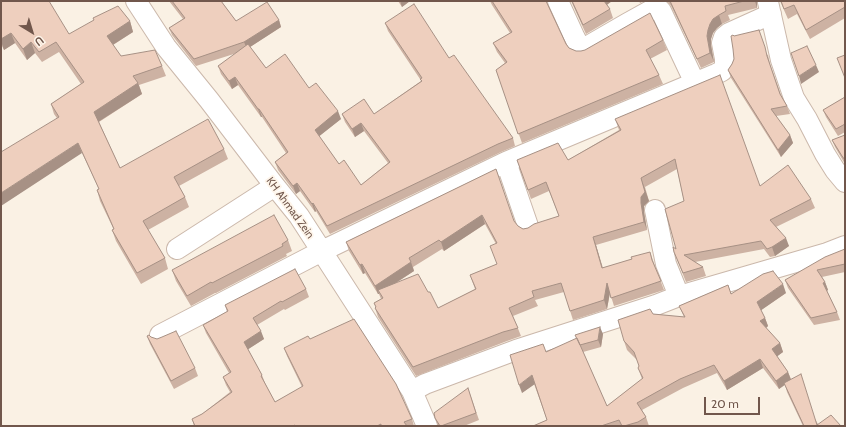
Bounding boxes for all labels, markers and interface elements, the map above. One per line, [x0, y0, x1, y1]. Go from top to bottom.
north arrow [12, 12, 52, 52]
text: U [32, 34, 47, 49]
street label: KH Ahmad Zein [263, 175, 317, 241]
scale bar [706, 389, 762, 415]
text: 20 m [711, 396, 739, 411]

